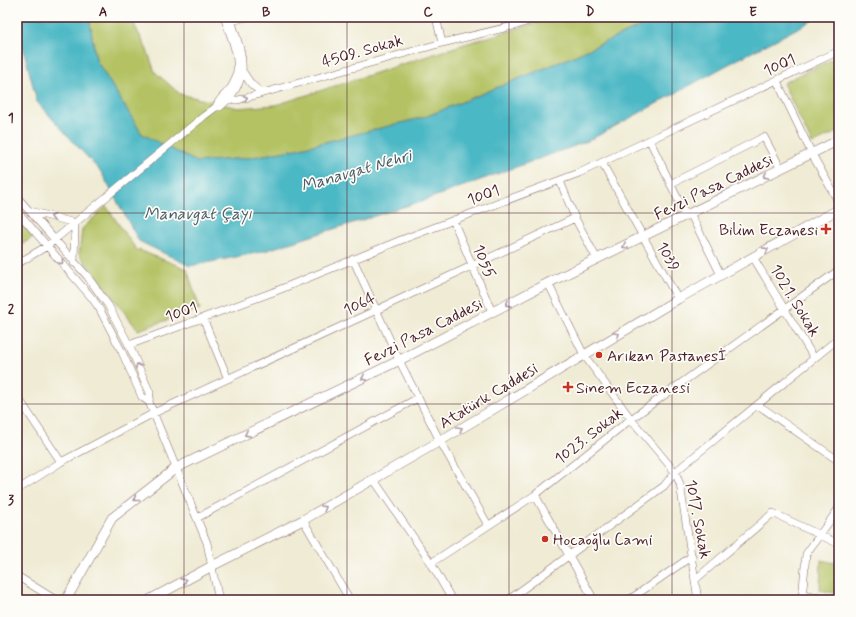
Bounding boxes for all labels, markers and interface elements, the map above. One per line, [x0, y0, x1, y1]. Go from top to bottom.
text: A [99, 4, 107, 21]
text: B [262, 4, 271, 21]
text: C [423, 4, 433, 21]
text: D [586, 4, 595, 21]
text: E [749, 4, 757, 21]
street label: 4509. Sokak [319, 30, 405, 73]
street label: 1001 [760, 49, 799, 82]
one-way arrow [242, 94, 249, 103]
text: 1 [8, 110, 14, 127]
water label: Manavgat Nehri [298, 144, 416, 198]
street label: Fevzi Pasa Caddesi [651, 149, 777, 225]
one-way arrow [763, 171, 771, 179]
street label: 1001 [464, 180, 503, 211]
water label: Manavgat Çayı [144, 203, 252, 226]
one-way arrow [49, 214, 56, 222]
place label: Bilim Eczanesi [719, 220, 818, 241]
marker: Bilim Eczanesi [821, 224, 831, 234]
street label: 1039 [651, 238, 684, 275]
street label: 1055 [467, 241, 500, 282]
one-way arrow [621, 241, 629, 249]
one-way arrow [762, 247, 770, 254]
one-way arrow [56, 257, 64, 265]
street label: 1021. Sokak [765, 261, 825, 341]
street label: 1064 [340, 288, 379, 321]
street label: Fevzi Pasa Caddesi [361, 293, 487, 371]
street label: 1001 [162, 297, 201, 328]
one-way arrow [505, 299, 513, 307]
text: 2 [8, 301, 15, 318]
one-way arrow [613, 333, 620, 340]
place label: Arıkan Pastanesİ [607, 346, 727, 367]
marker: Arıkan Pastanesİ [594, 350, 604, 360]
street label: Atatürk Caddesi [436, 358, 542, 434]
one-way arrow [135, 362, 143, 370]
one-way arrow [361, 373, 369, 380]
place label: Sinem Eczanesi [576, 378, 690, 399]
marker: Sinem Eczanesi [563, 382, 573, 392]
street label: 1023. Sokak [550, 403, 627, 469]
one-way arrow [456, 426, 463, 434]
one-way arrow [244, 429, 251, 437]
street label: 1017. Sokak [680, 478, 716, 561]
text: 3 [8, 492, 14, 509]
one-way arrow [133, 495, 140, 502]
one-way arrow [320, 506, 327, 513]
place label: Hocaoğlu Cami [553, 530, 653, 551]
marker: Hocaoğlu Cami [540, 534, 550, 544]
one-way arrow [179, 579, 187, 586]

